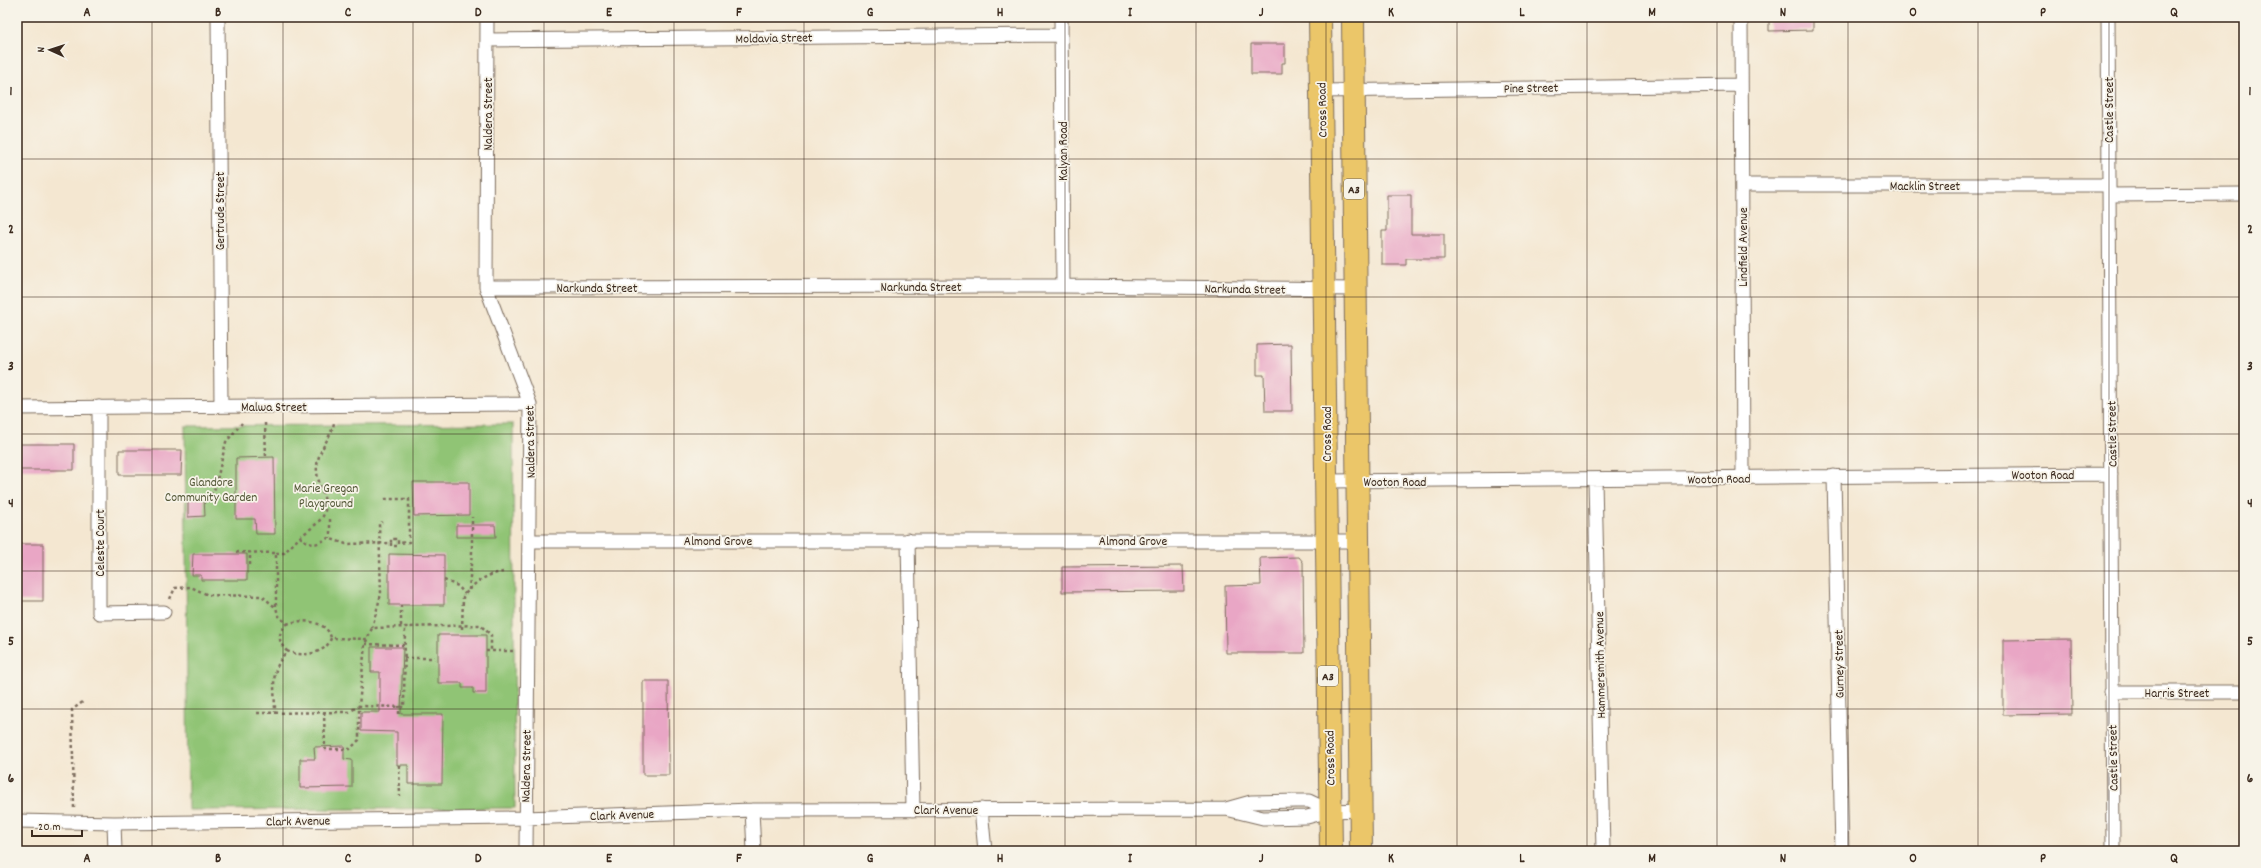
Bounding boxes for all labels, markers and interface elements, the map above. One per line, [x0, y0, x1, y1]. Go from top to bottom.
text: A [83, 4, 91, 23]
text: B [215, 4, 221, 23]
text: C [345, 4, 352, 23]
text: D [475, 4, 482, 23]
text: E [606, 4, 613, 23]
text: F [736, 4, 742, 23]
text: G [867, 4, 874, 23]
text: H [997, 4, 1004, 23]
text: I [1128, 4, 1133, 23]
text: J [1259, 4, 1264, 23]
text: K [1388, 4, 1394, 23]
text: L [1519, 4, 1525, 23]
text: M [1648, 4, 1656, 23]
text: N [1780, 4, 1786, 23]
text: O [1909, 4, 1917, 23]
text: P [2040, 4, 2046, 23]
text: Q [2170, 4, 2178, 23]
street label: Moldavia Street [735, 29, 813, 50]
north arrow [30, 30, 70, 70]
text: N [34, 46, 50, 53]
street label: Naldera Street [480, 77, 499, 150]
street label: Castle Street [2101, 77, 2120, 143]
street label: Pine Street [1504, 80, 1559, 99]
street label: Cross Road [1314, 82, 1333, 138]
text: 1 [10, 83, 13, 102]
text: 1 [2249, 83, 2252, 102]
street label: Kalyan Road [1055, 121, 1074, 181]
street label: Gertrude Street [212, 171, 231, 250]
street label: Macklin Street [1890, 178, 1960, 197]
road number: A3 [1344, 179, 1364, 199]
street label: Lindfield Avenue [1735, 207, 1754, 287]
text: 2 [8, 221, 14, 240]
text: 2 [2247, 221, 2253, 240]
street label: Narkunda Street [880, 279, 962, 298]
street label: Narkunda Street [556, 280, 638, 299]
street label: Narkunda Street [1204, 280, 1286, 301]
text: 3 [8, 358, 14, 377]
text: 3 [2247, 358, 2253, 377]
street label: Malwa Street [241, 399, 307, 418]
street label: Castle Street [2103, 401, 2124, 467]
street label: Naldera Street [521, 405, 542, 479]
street label: Cross Road [1319, 406, 1338, 462]
street label: Wooton Road [2012, 467, 2074, 486]
street label: Wooton Road [1687, 470, 1751, 491]
park label: Glandore Community Garden [165, 474, 257, 508]
street label: Wooton Road [1364, 474, 1426, 493]
park label: Marie Gregan Playground [294, 480, 358, 514]
text: 4 [8, 495, 14, 514]
text: 4 [2247, 495, 2253, 514]
street label: Celeste Court [92, 509, 111, 577]
street label: Almond Grove [684, 533, 752, 552]
street label: Almond Grove [1099, 533, 1167, 552]
street label: Hammersmith Avenue [1591, 611, 1612, 719]
street label: Gurney Street [1830, 629, 1851, 698]
text: 5 [8, 633, 14, 652]
text: 5 [2247, 633, 2253, 652]
road number: A3 [1318, 666, 1338, 686]
street label: Harris Street [2145, 685, 2210, 704]
street label: Castle Street [2104, 725, 2125, 791]
street label: Naldera Street [517, 729, 538, 803]
street label: Cross Road [1322, 730, 1341, 786]
text: 6 [8, 770, 15, 789]
text: 6 [2247, 770, 2254, 789]
street label: Clark Avenue [914, 802, 978, 821]
street label: Clark Avenue [590, 806, 655, 827]
scale bar [32, 812, 82, 838]
street label: Clark Avenue [266, 812, 331, 833]
text: 20 m [38, 819, 61, 836]
text: A [83, 850, 91, 868]
text: B [215, 850, 221, 868]
text: C [345, 850, 352, 868]
text: D [475, 850, 482, 868]
text: E [606, 850, 613, 868]
text: F [736, 850, 742, 868]
text: G [867, 850, 874, 868]
text: H [997, 850, 1004, 868]
text: I [1128, 850, 1133, 868]
text: J [1259, 850, 1264, 868]
text: K [1388, 850, 1394, 868]
text: L [1519, 850, 1525, 868]
text: M [1648, 850, 1656, 868]
text: N [1780, 850, 1786, 868]
text: O [1909, 850, 1917, 868]
text: P [2040, 850, 2046, 868]
text: Q [2170, 850, 2178, 868]

